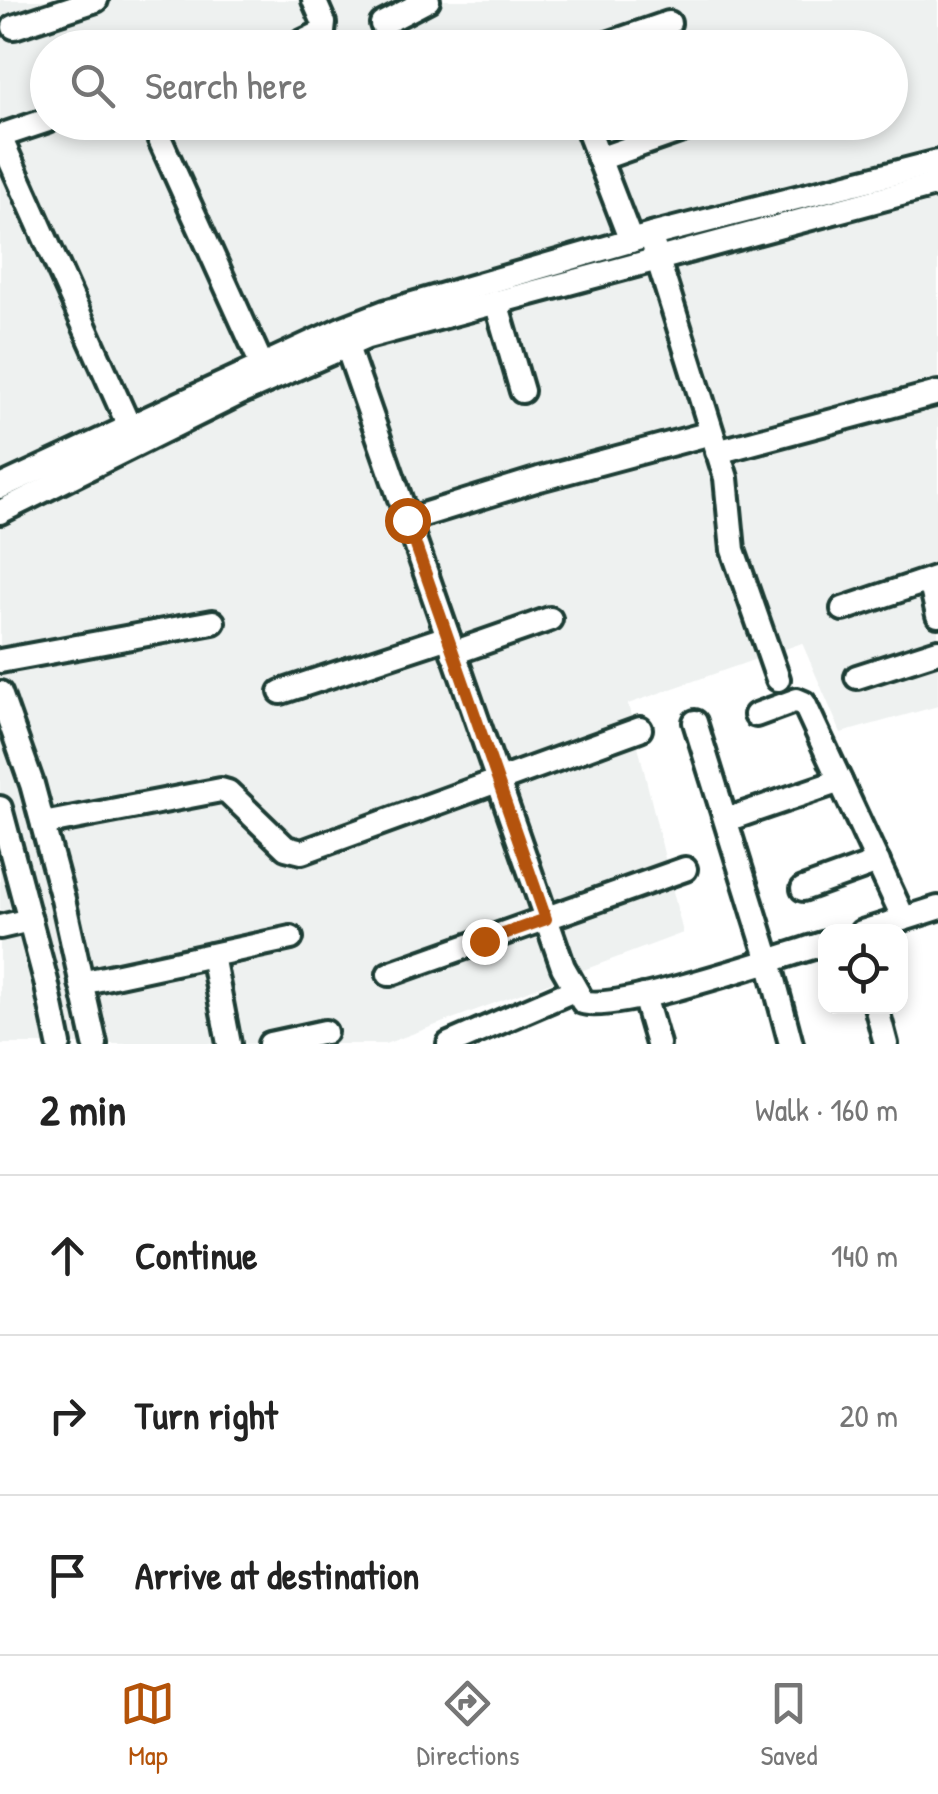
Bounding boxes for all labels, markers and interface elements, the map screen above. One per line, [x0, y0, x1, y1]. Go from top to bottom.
search box [30, 30, 908, 140]
icon: search [65, 58, 120, 113]
text: Search here [145, 59, 307, 111]
route start [385, 498, 431, 544]
route end [462, 919, 508, 965]
map controls [818, 924, 908, 1014]
button: locate [818, 924, 908, 1014]
text: 2 min [40, 1081, 126, 1138]
text: Walk · 160 m [755, 1088, 898, 1131]
icon: ahead [40, 1228, 95, 1283]
text: Continue [135, 1229, 257, 1281]
text: 140 m [831, 1234, 898, 1277]
icon: right [40, 1388, 95, 1443]
text: Turn right [135, 1389, 278, 1441]
text: 20 m [840, 1394, 898, 1437]
icon: arrive [40, 1548, 95, 1603]
text: Arrive at destination [135, 1549, 419, 1601]
tab: Map [120, 1676, 175, 1774]
tab: Directions [416, 1676, 519, 1774]
tab: Saved [760, 1676, 818, 1774]

